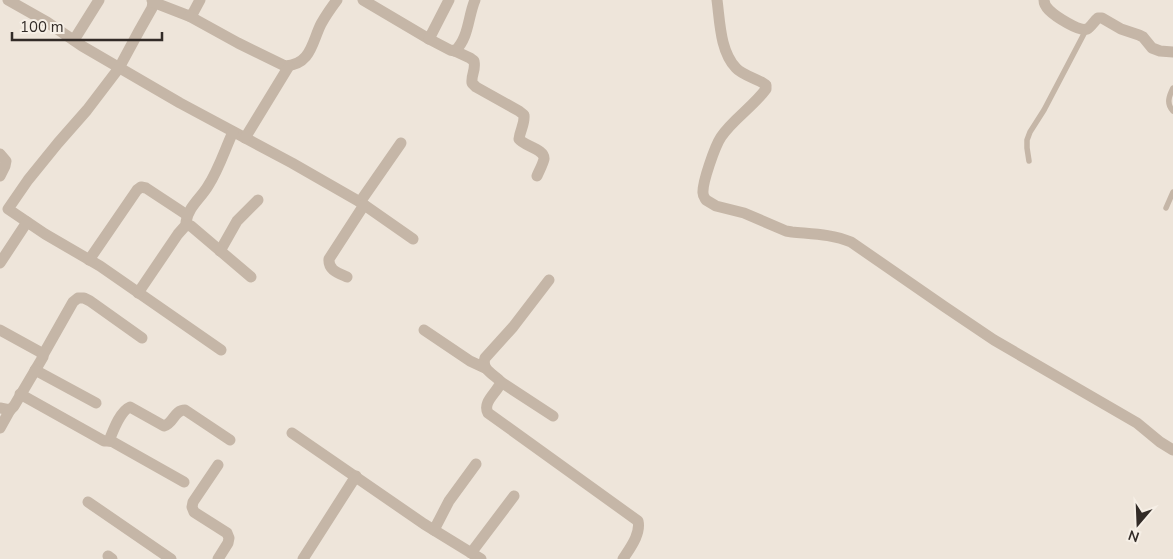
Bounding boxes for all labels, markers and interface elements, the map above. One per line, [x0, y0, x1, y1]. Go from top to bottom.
scale bar [12, 10, 162, 42]
text: 100 m [20, 17, 64, 37]
north arrow [1113, 499, 1163, 549]
text: N [1126, 525, 1142, 547]

